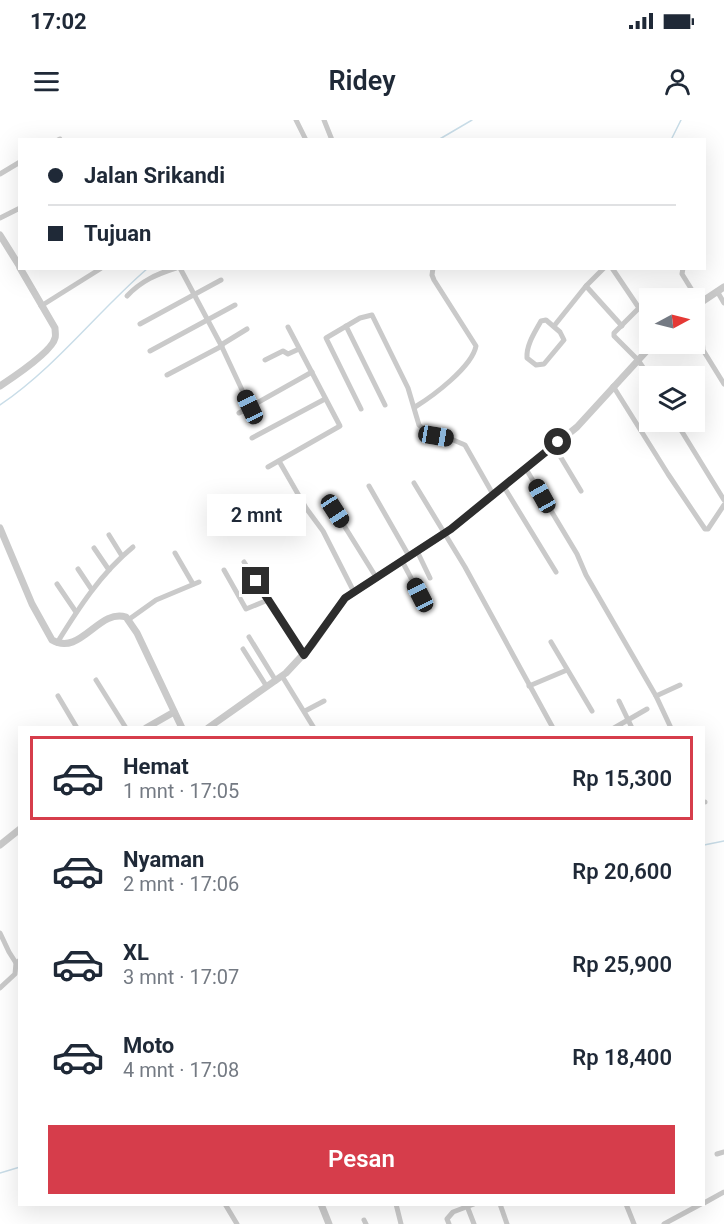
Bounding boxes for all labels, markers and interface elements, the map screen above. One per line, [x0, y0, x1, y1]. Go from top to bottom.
text: 17:02 [30, 9, 87, 34]
icon: menu [30, 65, 63, 98]
text: Ridey [328, 65, 396, 97]
icon: person [661, 65, 694, 98]
text: Jalan Srikandi [84, 163, 225, 188]
text: Tujuan [84, 221, 151, 246]
north arrow [639, 288, 705, 354]
map controls [639, 288, 705, 432]
button: layers [639, 366, 705, 432]
car [234, 387, 266, 427]
car [417, 424, 455, 448]
route start [544, 428, 571, 455]
car [525, 476, 559, 516]
car [318, 491, 352, 531]
callout: 2 mnt [206, 494, 306, 536]
text: 2 mnt [231, 503, 282, 527]
route end [242, 567, 269, 594]
car [404, 575, 436, 615]
icon: car [51, 751, 105, 805]
text: Hemat [123, 754, 189, 779]
text: Rp 15,300 [572, 766, 672, 791]
text: 1 mnt · 17:05 [123, 779, 239, 803]
icon: car [51, 844, 105, 898]
text: Nyaman [123, 847, 204, 872]
text: Rp 20,600 [572, 859, 672, 884]
text: 2 mnt · 17:06 [123, 872, 239, 896]
icon: car [51, 937, 105, 991]
text: XL [123, 940, 149, 965]
text: Rp 25,900 [572, 952, 672, 977]
text: 3 mnt · 17:07 [123, 965, 239, 989]
icon: car [51, 1030, 105, 1084]
text: Moto [123, 1033, 174, 1058]
text: Rp 18,400 [572, 1045, 672, 1070]
text: 4 mnt · 17:08 [123, 1058, 239, 1082]
button: Pesan [48, 1125, 675, 1194]

